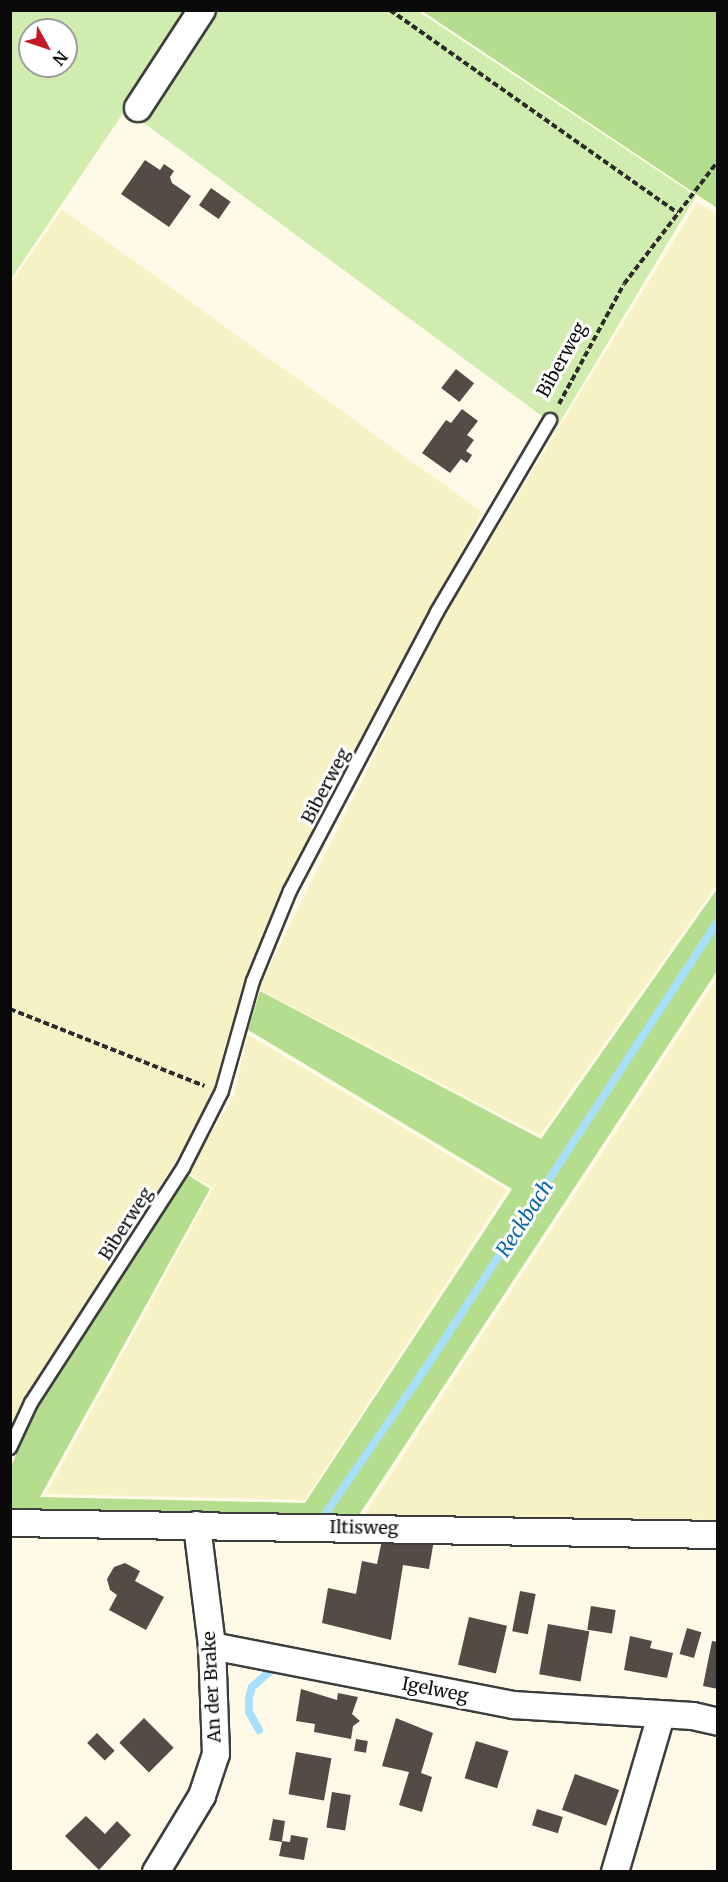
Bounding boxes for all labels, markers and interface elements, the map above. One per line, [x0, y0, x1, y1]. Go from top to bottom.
north arrow [18, 18, 78, 78]
text: N [49, 47, 72, 70]
street label: Biberweg [533, 319, 591, 401]
street label: Biberweg [297, 745, 355, 827]
water label: Reckbach [490, 1175, 558, 1261]
street label: Biberweg [95, 1184, 157, 1264]
street label: Iltisweg [329, 1517, 399, 1539]
street label: An der Brake [198, 1631, 226, 1743]
street label: Igelweg [400, 1673, 470, 1707]

